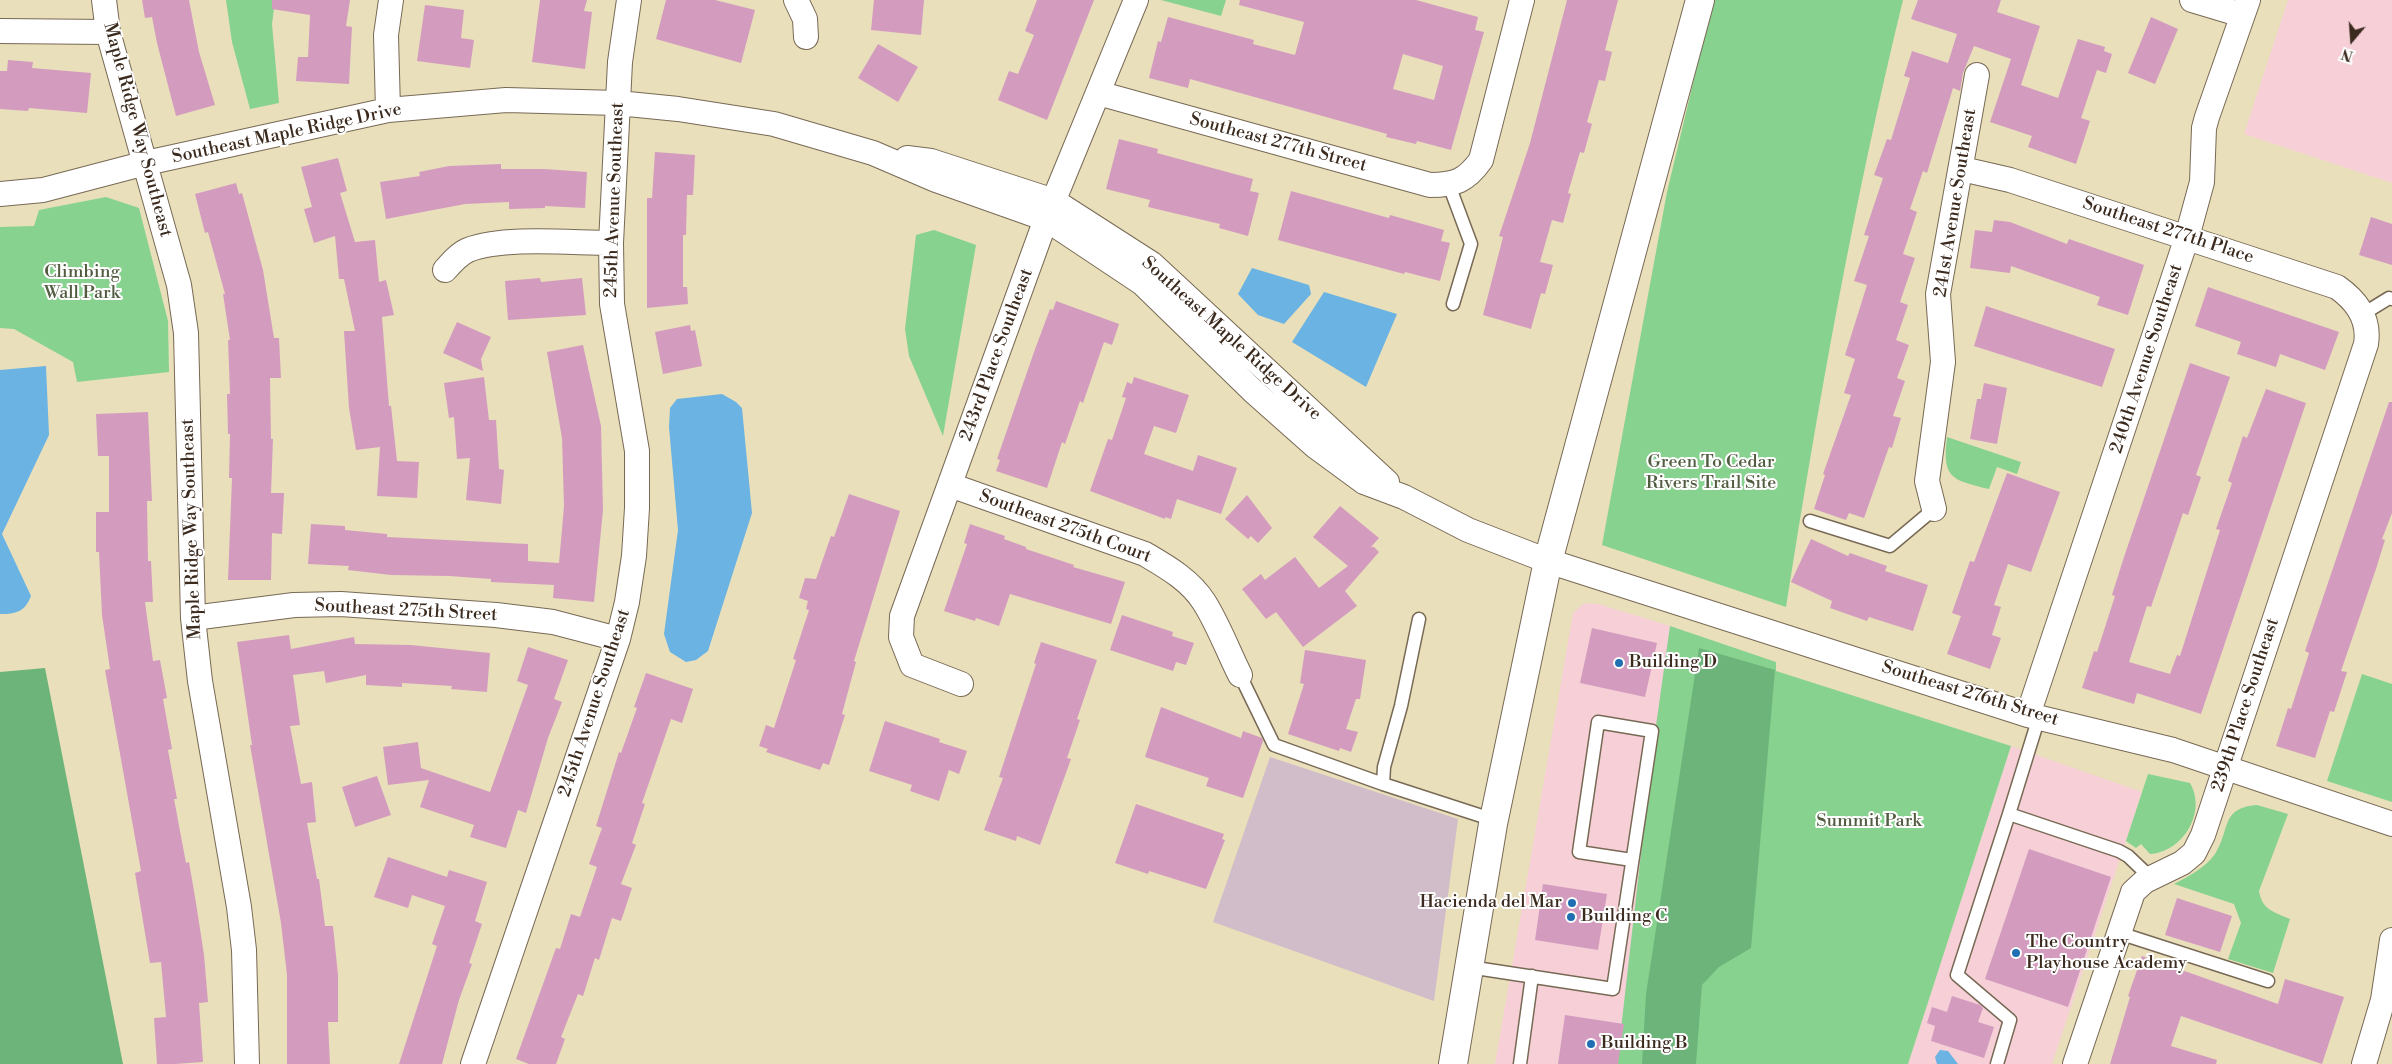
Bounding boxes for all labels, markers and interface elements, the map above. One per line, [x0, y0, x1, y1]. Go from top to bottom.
north arrow [2327, 15, 2377, 65]
street label: Maple Ridge Way Southeast [98, 20, 176, 240]
text: N [2339, 44, 2355, 65]
street label: Southeast Maple Ridge Drive [170, 99, 404, 169]
street label: 245th Avenue Southeast [601, 102, 629, 298]
street label: 241st Avenue Southeast [1930, 107, 1982, 299]
street label: Southeast 277th Street [1187, 109, 1369, 177]
street label: Southeast 277th Place [2080, 193, 2256, 269]
street label: Southeast Maple Ridge Drive [1137, 253, 1325, 425]
park label: Climbing Wall Park [44, 262, 120, 304]
street label: 240th Avenue Southeast [2106, 262, 2188, 456]
street label: 243rd Place Southeast [956, 266, 1038, 444]
street label: Maple Ridge Way Southeast [177, 418, 207, 640]
park label: Green To Cedar Rivers Trail Site [1646, 452, 1776, 494]
street label: Southeast 275th Court [976, 486, 1154, 568]
street label: Southeast 275th Street [314, 595, 498, 627]
street label: 245th Avenue Southeast [554, 607, 636, 799]
street label: 239th Place Southeast [2208, 615, 2284, 795]
place label: Building D [1629, 652, 1717, 674]
marker: Building D [1613, 657, 1625, 669]
street label: Southeast 276th Street [1879, 657, 2061, 731]
park label: Summit Park [1816, 811, 1922, 833]
place label: Hacienda del Mar [1419, 892, 1562, 914]
marker: Hacienda del Mar [1566, 897, 1578, 909]
place label: Building C [1581, 906, 1667, 928]
marker: Building C [1565, 911, 1577, 923]
place label: The Country Playhouse Academy [2026, 932, 2187, 974]
marker: The Country Playhouse Academy [2010, 947, 2022, 959]
place label: Building B [1601, 1033, 1688, 1055]
marker: Building B [1585, 1038, 1597, 1050]

